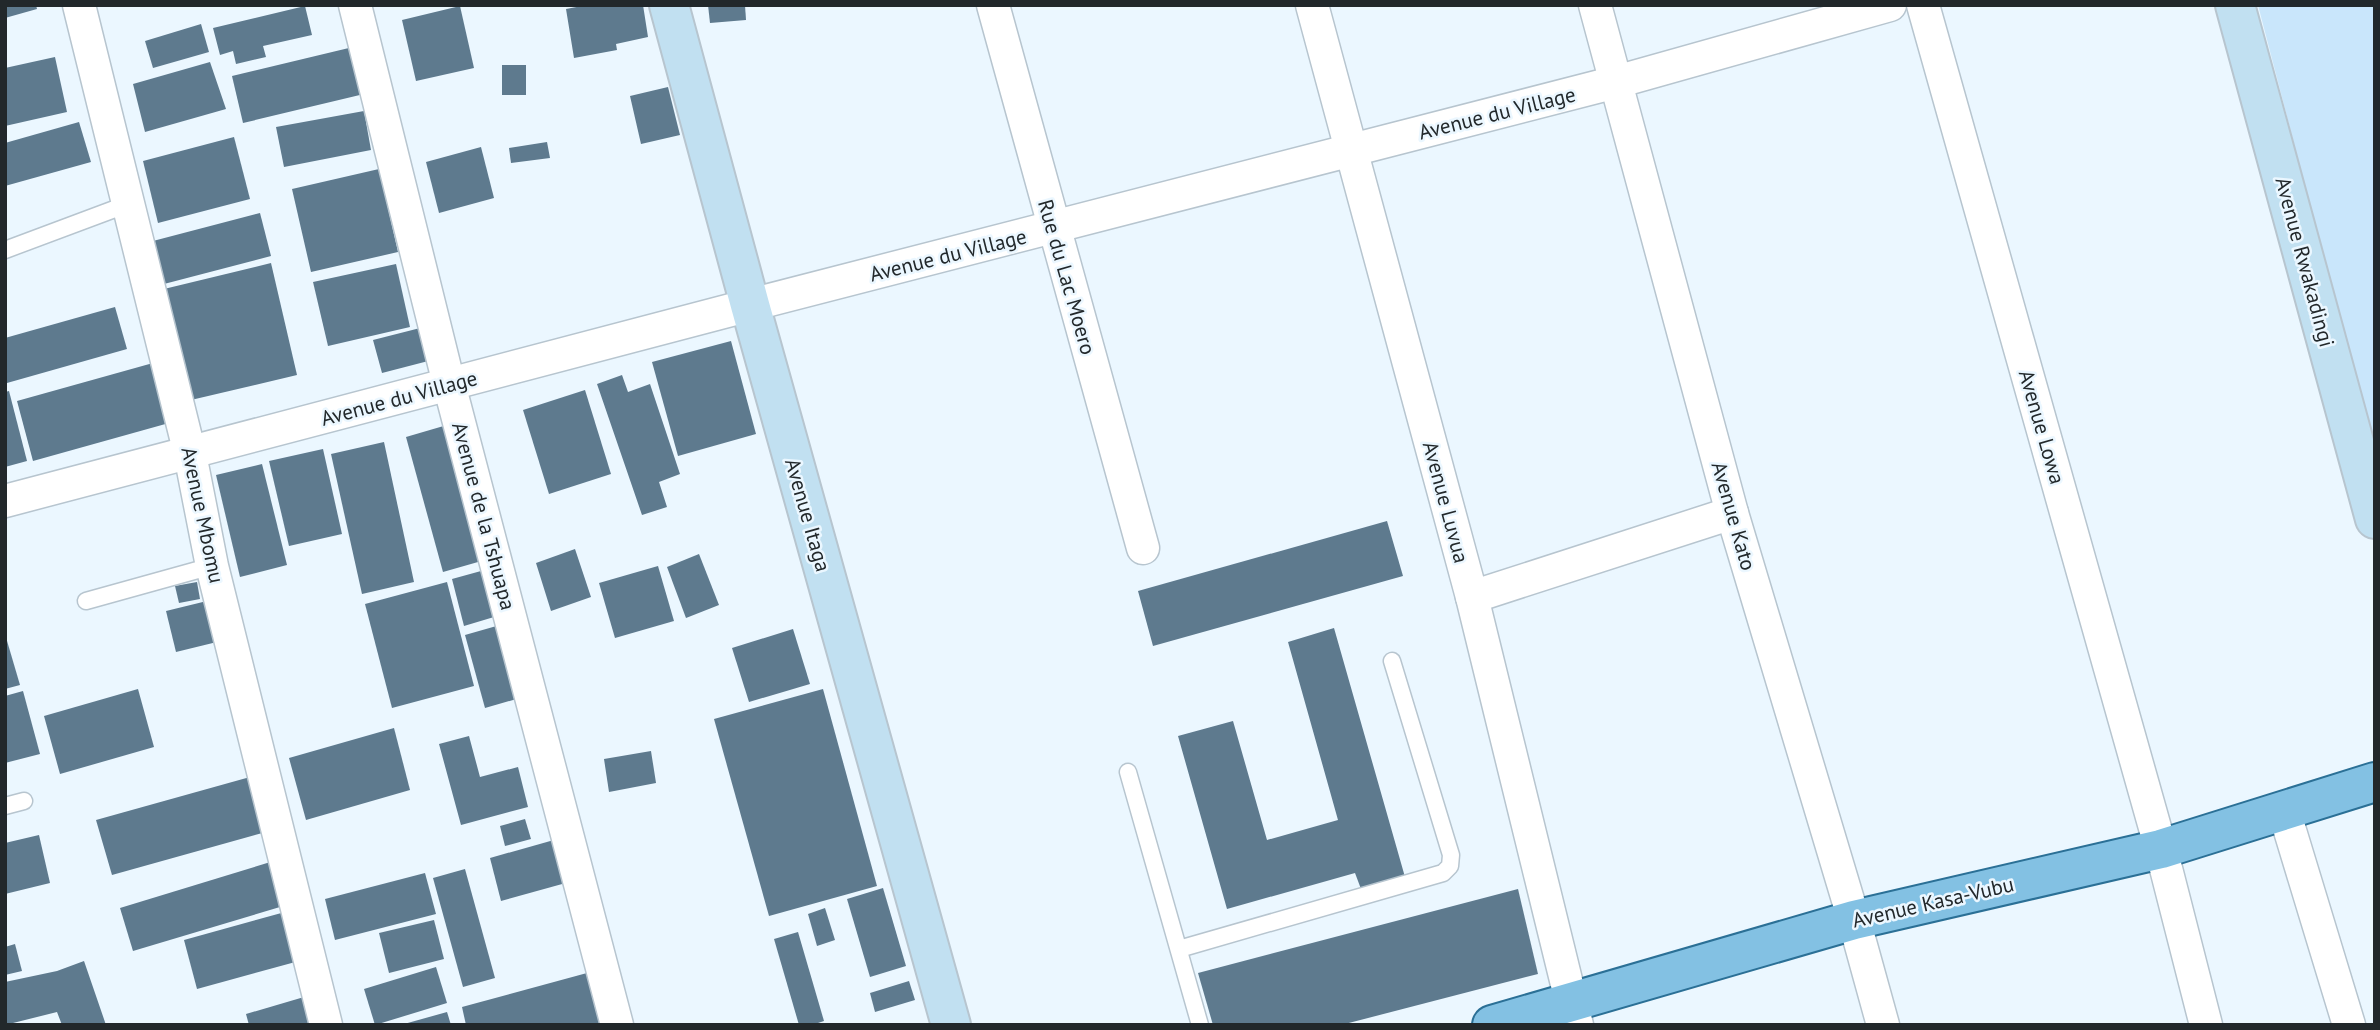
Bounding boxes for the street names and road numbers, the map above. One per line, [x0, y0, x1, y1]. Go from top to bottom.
street label: Avenue du Village [1416, 80, 1578, 146]
street label: Avenue Rwakadingi [2269, 174, 2341, 350]
street label: Rue du Lac Moero [1032, 196, 1102, 358]
street label: Avenue du Village [867, 222, 1029, 288]
street label: Avenue du Village [318, 364, 480, 432]
street label: Avenue Lowa [2013, 367, 2071, 487]
street label: Avenue de la Tshuapa [446, 419, 522, 613]
street label: Avenue Luvua [1417, 438, 1475, 566]
street label: Avenue Mbomu [175, 444, 231, 586]
street label: Avenue Itaga [779, 455, 837, 575]
street label: Avenue Kato [1706, 458, 1762, 574]
street label: Avenue Kasa-Vubu [1850, 870, 2016, 934]

